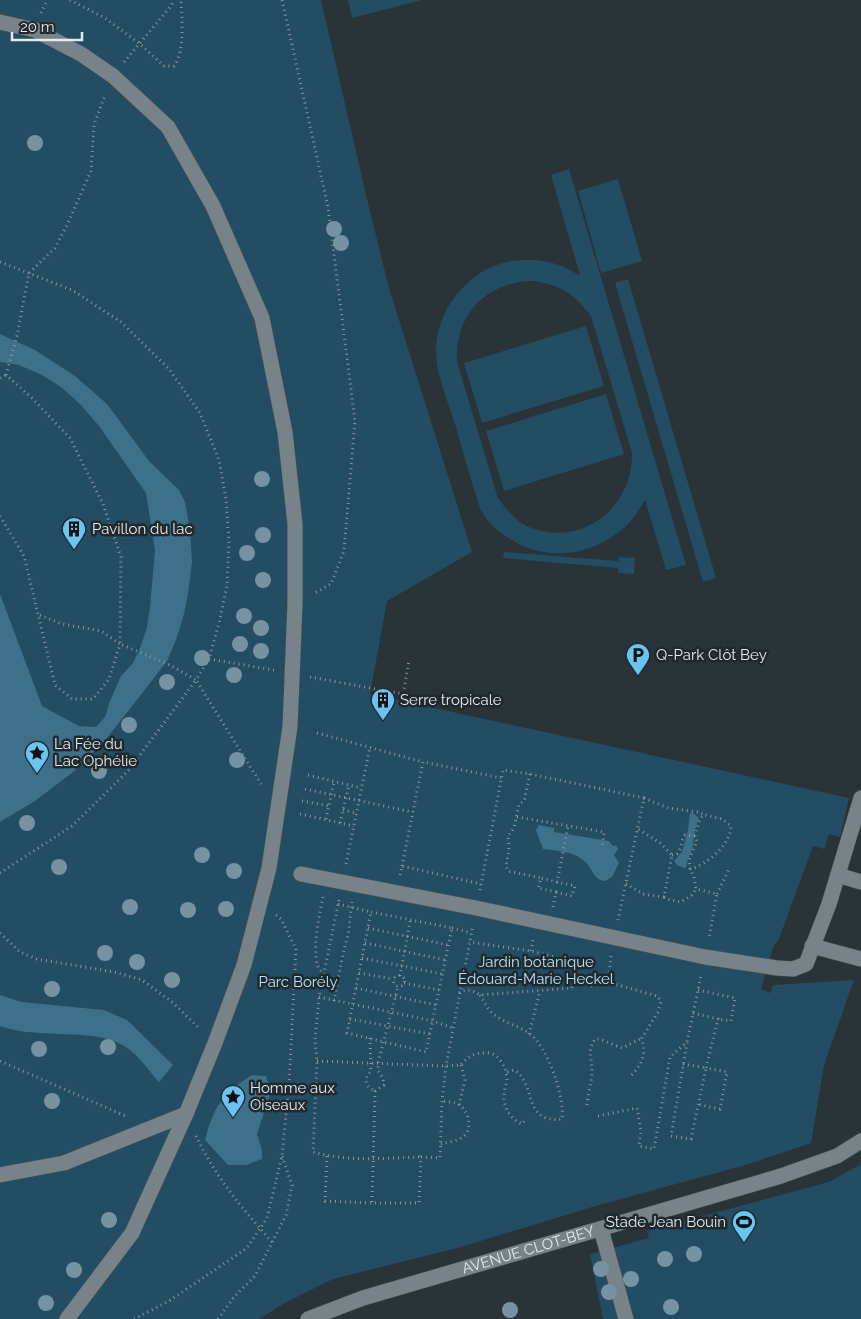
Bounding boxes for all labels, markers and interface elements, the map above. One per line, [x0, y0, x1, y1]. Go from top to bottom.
scale bar [12, 10, 82, 42]
text: 20 m [20, 18, 55, 36]
building icon: Pavillon du lac [61, 516, 87, 550]
place label: Pavillon du lac [92, 520, 193, 538]
parking icon: Q-Park Clôt Bey [625, 642, 651, 676]
place label: Q-Park Clôt Bey [656, 646, 767, 664]
building icon: Serre tropicale [370, 687, 396, 721]
place label: Serre tropicale [400, 691, 502, 709]
place label: La Fée du Lac Ophélie [54, 735, 137, 770]
place icon: La Fée du Lac Ophélie [24, 740, 50, 774]
park label: Jardin botanique Édouard-Marie Heckel [458, 953, 615, 988]
park label: Parc Borély [258, 973, 338, 991]
place label: Homme aux Oiseaux [250, 1079, 335, 1114]
place icon: Homme aux Oiseaux [220, 1084, 246, 1118]
sports icon: Stade Jean Bouin [731, 1209, 757, 1243]
place label: Stade Jean Bouin [606, 1213, 726, 1231]
street label: AVENUE CLOT-BEY [460, 1222, 597, 1278]

